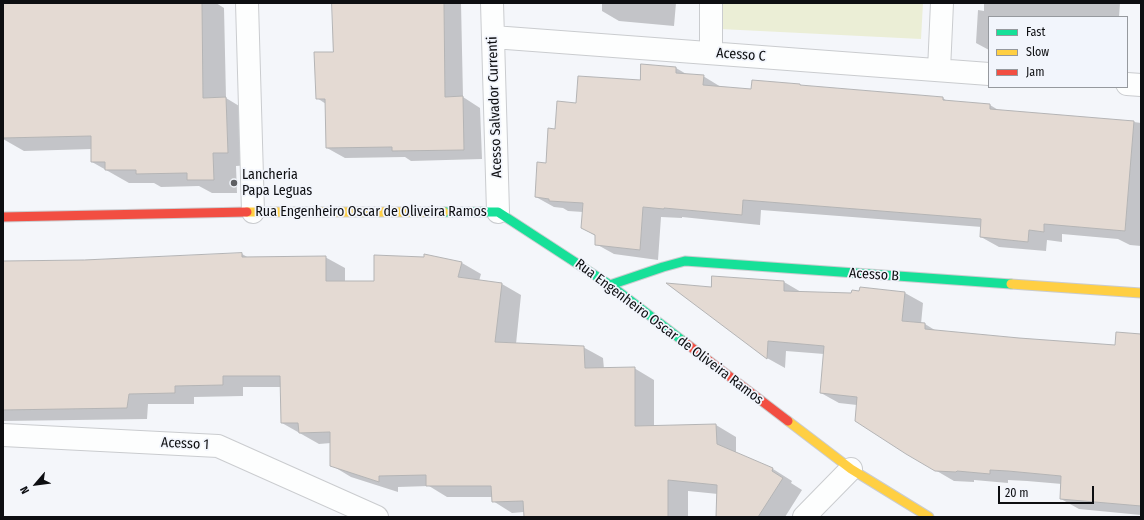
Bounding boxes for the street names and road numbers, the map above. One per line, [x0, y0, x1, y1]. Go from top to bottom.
street label: Acesso Salvador Currenti [484, 36, 506, 178]
street label: Acesso C [716, 45, 766, 65]
street label: Rua Engenheiro Oscar de Oliveira Ramos [255, 204, 487, 220]
street label: Rua Engenheiro Oscar de Oliveira Ramos [571, 256, 767, 408]
street label: Acesso B [848, 265, 900, 285]
street label: Acesso 1 [161, 434, 209, 454]

